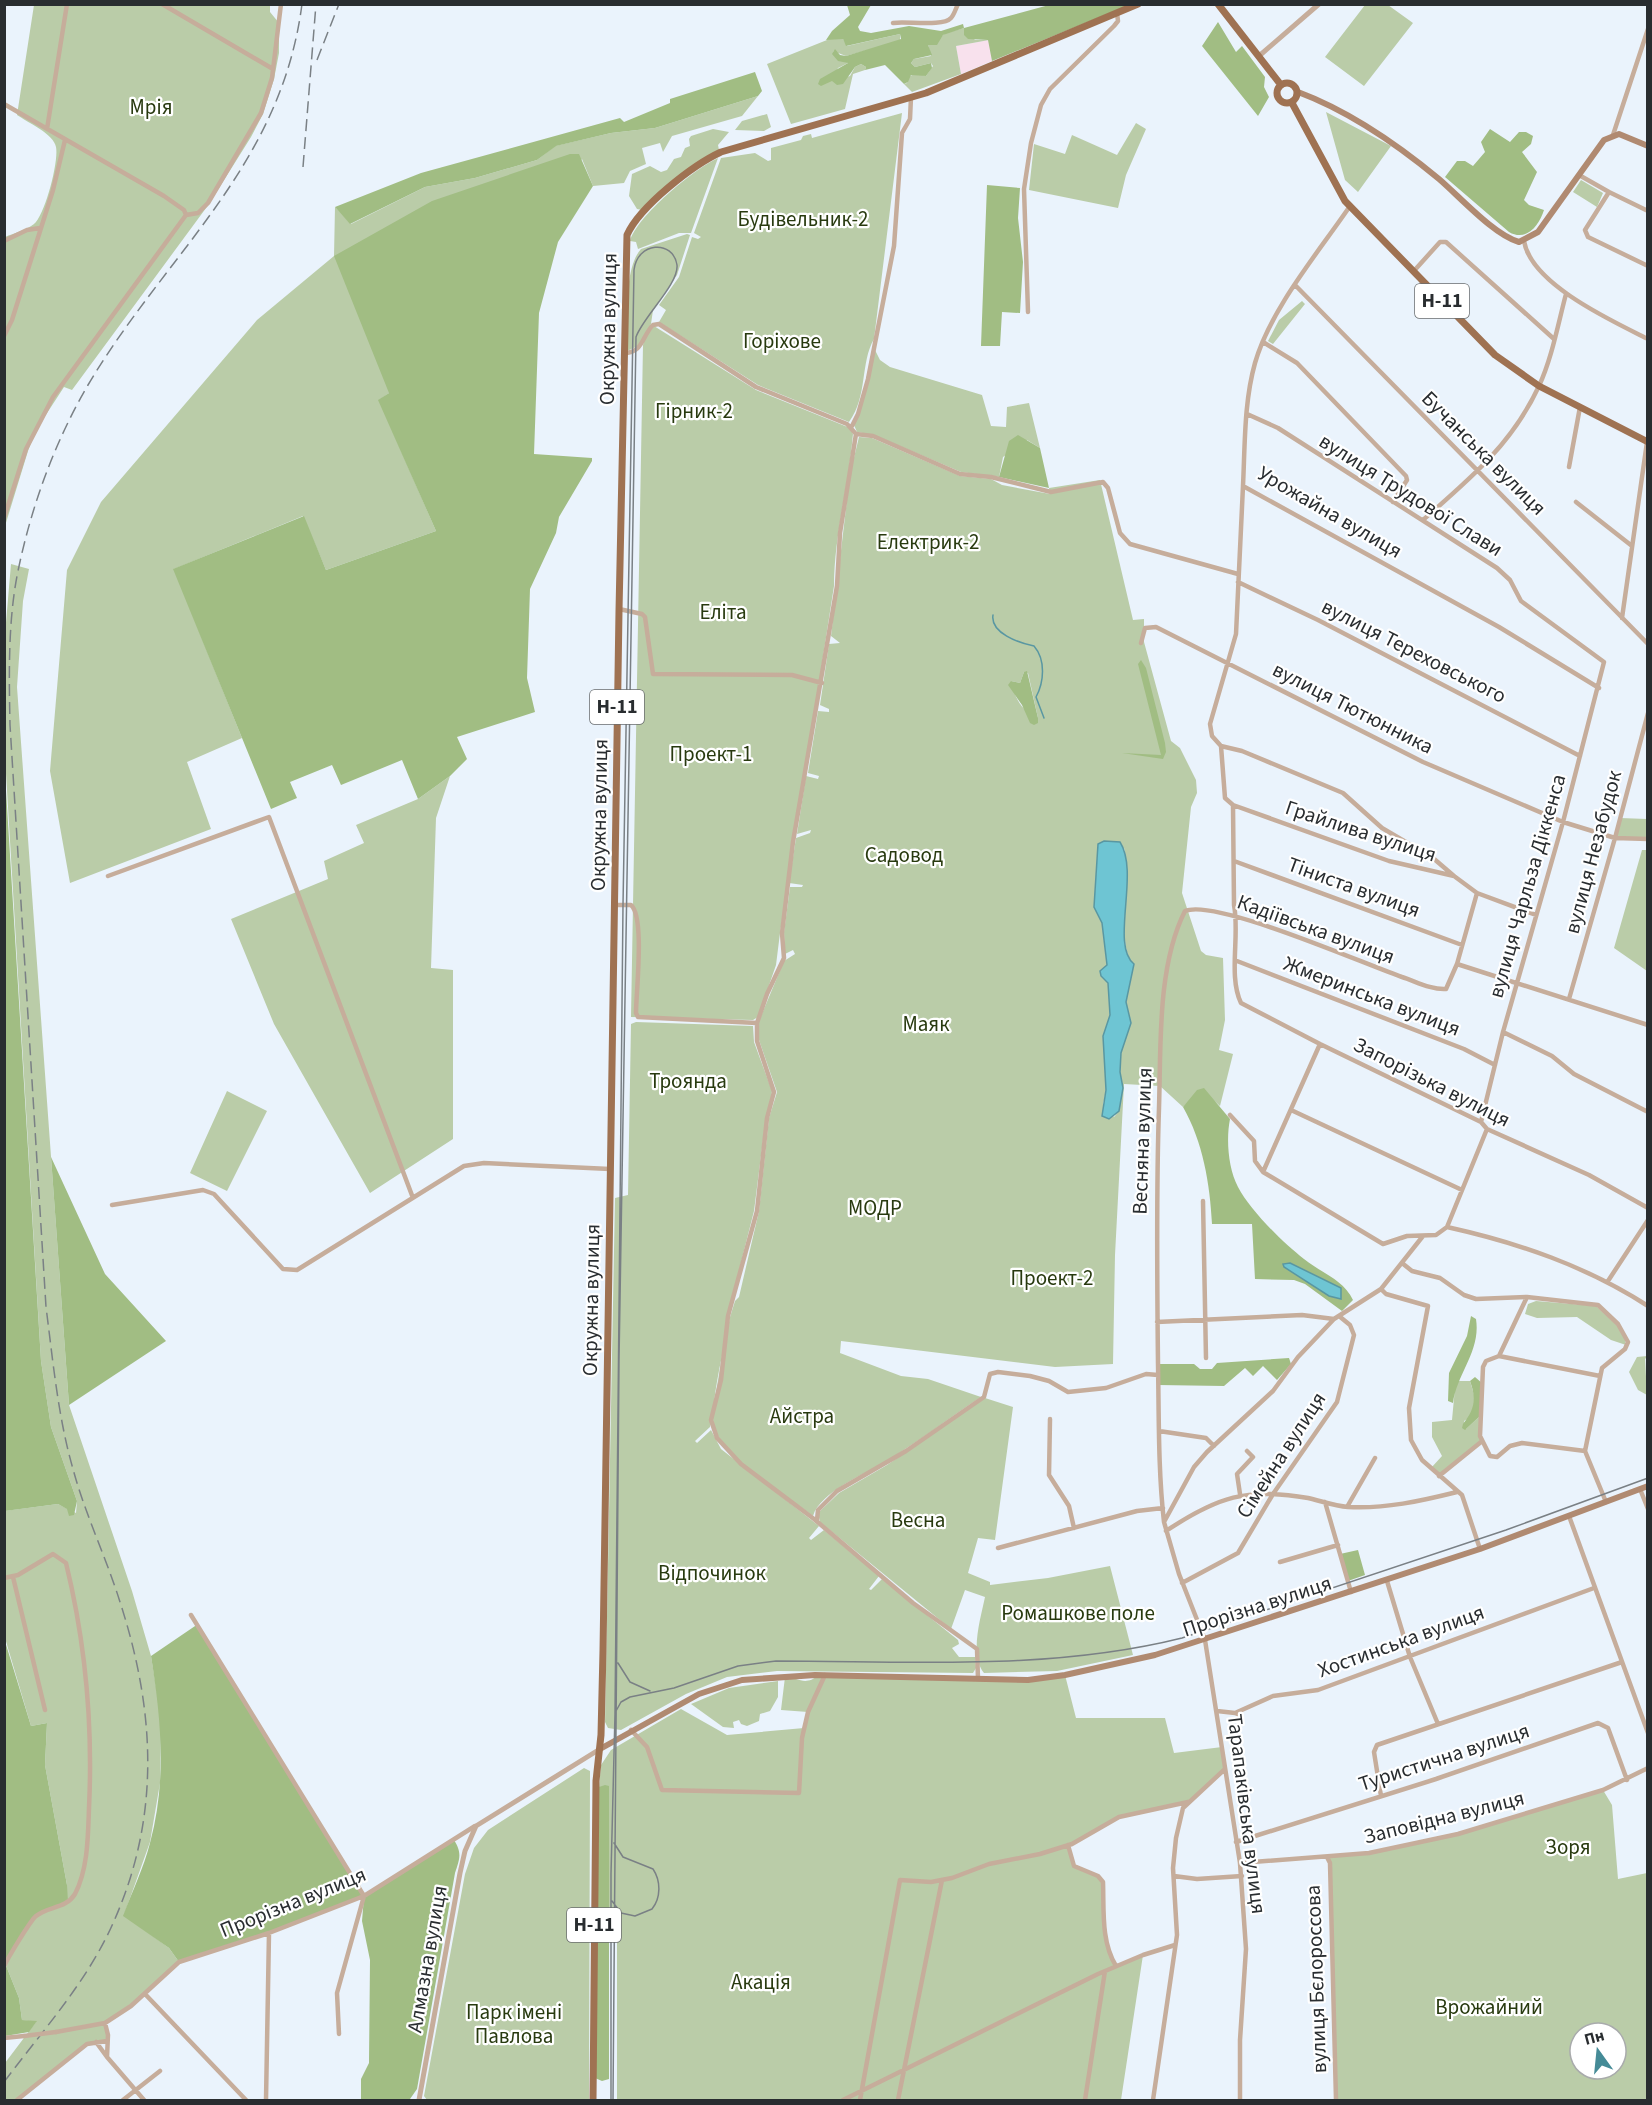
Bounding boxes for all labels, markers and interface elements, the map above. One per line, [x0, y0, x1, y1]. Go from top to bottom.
park label: Мрія [130, 92, 172, 122]
park label: Будівельник-2 [738, 204, 868, 234]
street label: Окружна вулиця [592, 253, 624, 405]
road number: Н-11 [1415, 284, 1469, 318]
park label: Горіхове [743, 326, 821, 356]
street label: Бучанська вулиця [1415, 384, 1553, 522]
park label: Гірник-2 [655, 396, 733, 426]
street label: вулиця Трудової Слави [1313, 426, 1509, 564]
street label: Урожайна вулиця [1252, 458, 1408, 566]
park label: Електрик-2 [877, 527, 979, 557]
street label: вулиця Тереховського [1316, 591, 1512, 711]
park label: Еліта [699, 597, 747, 627]
street label: вулиця Тютюнника [1267, 654, 1439, 762]
road number: Н-11 [590, 690, 644, 724]
street label: Окружна вулиця [583, 739, 615, 891]
park label: Проект-1 [669, 739, 753, 769]
street label: вулиця Незабудок [1557, 766, 1629, 937]
street label: вулиця Чарльза Діккенса [1481, 771, 1573, 1001]
street label: Грайлива вулиця [1282, 792, 1440, 870]
park label: Садовод [865, 840, 943, 870]
street label: Тіниста вулиця [1283, 849, 1425, 925]
street label: Кадіївська вулиця [1233, 887, 1399, 971]
street label: Жмеринська вулиця [1279, 948, 1465, 1044]
park label: Маяк [902, 1009, 950, 1039]
street label: Запорізька вулиця [1348, 1029, 1516, 1135]
park label: Троянда [649, 1066, 727, 1096]
street label: Весняна вулиця [1124, 1067, 1160, 1215]
park label: МОДР [848, 1193, 902, 1223]
street label: Окружна вулиця [575, 1224, 607, 1376]
park label: Проект-2 [1010, 1263, 1094, 1293]
street label: Сімейна вулиця [1229, 1386, 1333, 1524]
park label: Айстра [770, 1401, 834, 1431]
park label: Весна [891, 1505, 945, 1535]
park label: Відпочинок [658, 1558, 767, 1588]
street label: Прорізна вулиця [1178, 1568, 1336, 1644]
street label: Хостинська вулиця [1313, 1597, 1489, 1685]
park label: Ромашкове поле [1001, 1598, 1155, 1628]
street label: Тарапаківська вулиця [1220, 1712, 1274, 1916]
street label: Туристична вулиця [1355, 1715, 1533, 1799]
street label: Заповідна вулиця [1361, 1783, 1527, 1851]
park label: Зоря [1545, 1832, 1591, 1862]
street label: Прорізна вулиця [215, 1859, 371, 1945]
street label: Алмазна вулиця [399, 1883, 455, 2035]
street label: вулиця Бєлороссова [1298, 1884, 1334, 2074]
road number: Н-11 [567, 1908, 621, 1942]
park label: Акація [731, 1967, 791, 1997]
park label: Врожайний [1435, 1992, 1543, 2022]
park label: Парк імені Павлова [466, 1997, 562, 2051]
north arrow [1568, 2021, 1628, 2081]
text: Пн [1582, 2024, 1607, 2051]

